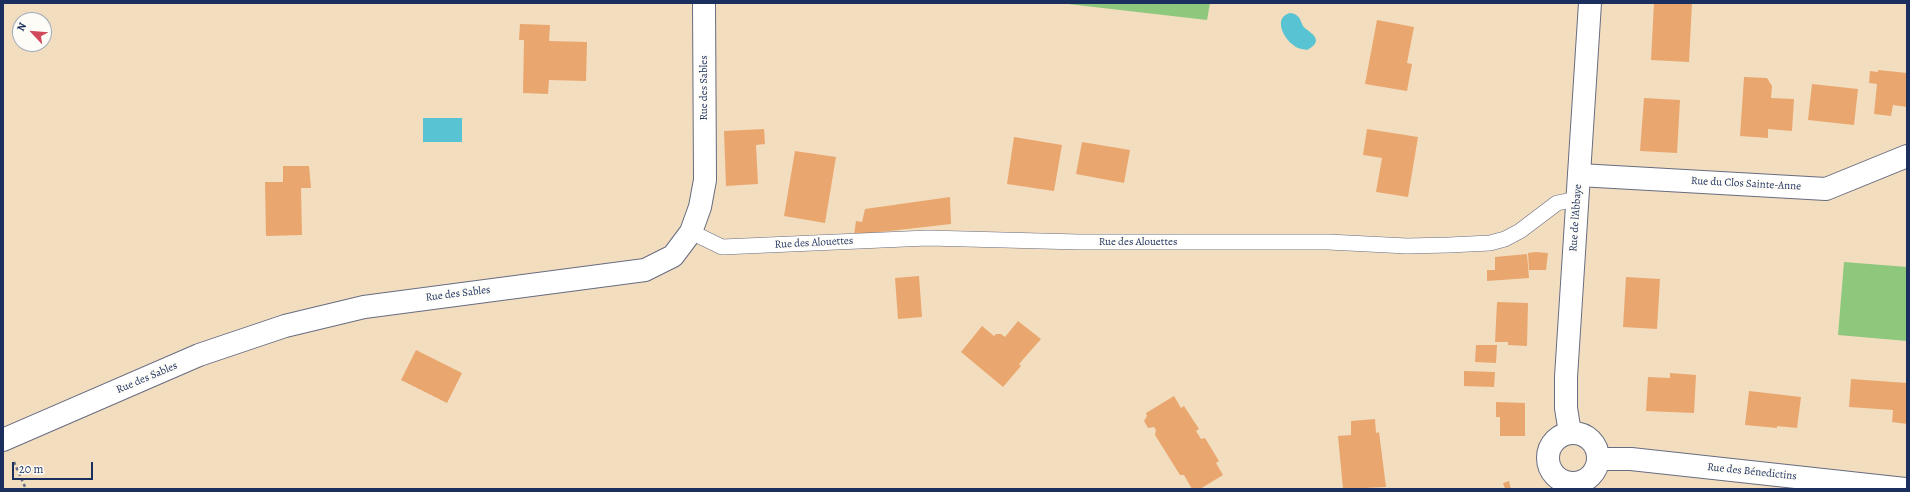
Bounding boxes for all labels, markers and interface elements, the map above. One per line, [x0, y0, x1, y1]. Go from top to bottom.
north arrow [12, 12, 52, 52]
text: N [13, 20, 30, 34]
street label: Rue des Sables [697, 55, 711, 121]
street label: Rue du Clos Sainte-Anne [1691, 175, 1801, 193]
street label: Rue de l'Abbaye [1567, 184, 1585, 252]
street label: Rue des Alouettes [774, 234, 854, 252]
street label: Rue des Alouettes [1099, 235, 1177, 249]
street label: Rue des Sables [425, 283, 491, 305]
street label: Rue des Sables [114, 359, 180, 397]
scale bar [14, 454, 95, 480]
text: 20 m [19, 461, 43, 477]
street label: Rue des Bénedictins [1707, 461, 1797, 483]

